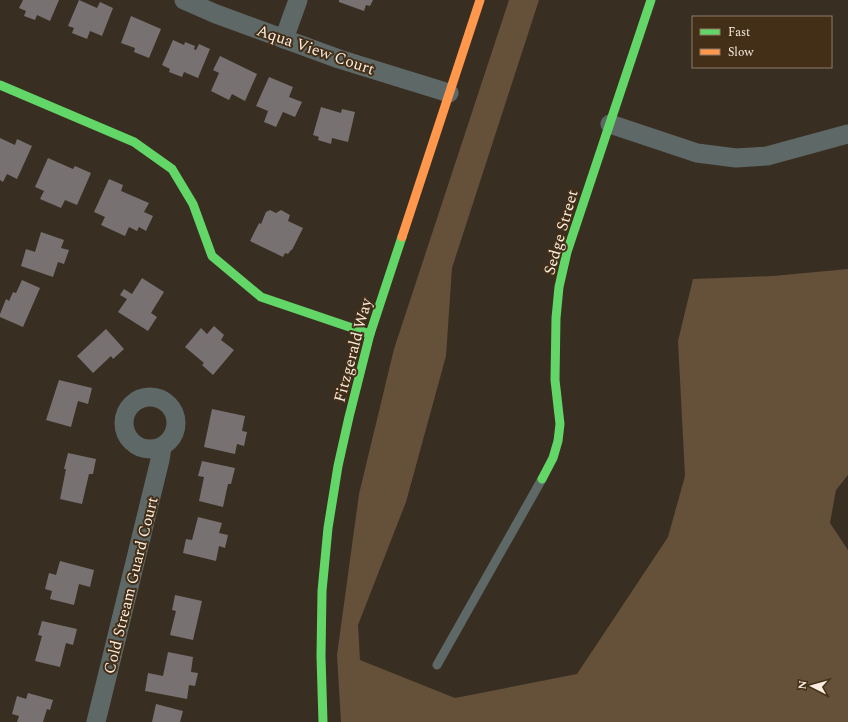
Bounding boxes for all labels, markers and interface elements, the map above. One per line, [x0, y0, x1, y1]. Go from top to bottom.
legend [692, 16, 832, 68]
street label: Aqua View Court [253, 19, 378, 81]
text: Fast [728, 23, 750, 42]
text: Slow [728, 43, 754, 62]
street label: Sedge Street [537, 186, 585, 278]
street label: Fitzgerald Way [328, 294, 379, 405]
street label: Cold Stream Guard Court [97, 494, 165, 676]
north arrow [792, 666, 832, 706]
text: N [794, 680, 811, 690]

